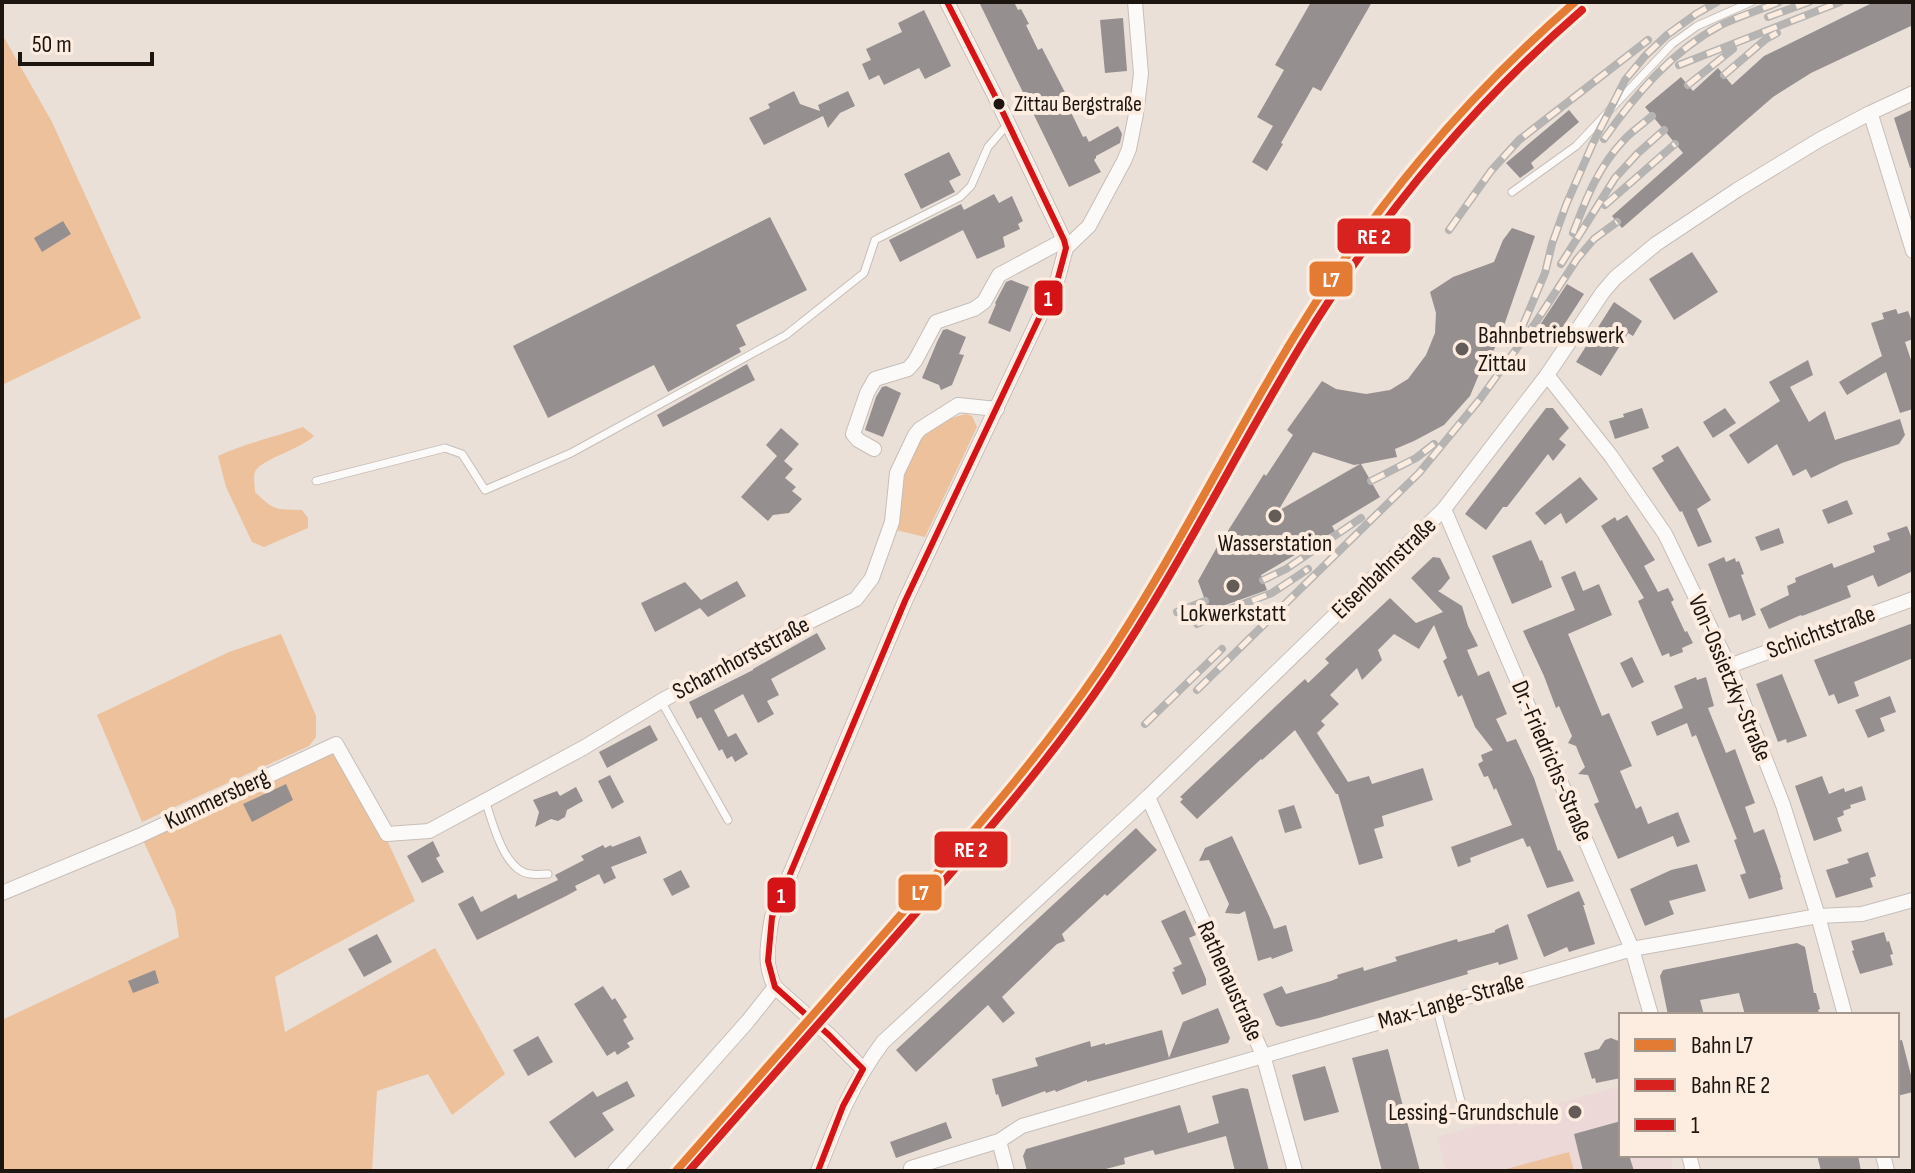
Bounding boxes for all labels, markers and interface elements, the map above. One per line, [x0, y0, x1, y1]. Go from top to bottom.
scale bar [20, 16, 152, 66]
text: 50 m [32, 30, 72, 59]
place label: Zittau Bergstraße [1014, 91, 1142, 118]
marker: Zittau Bergstraße [991, 96, 1007, 112]
line badge: RE 2 [1336, 217, 1412, 255]
text: RE 2 [1357, 224, 1391, 251]
line badge: L7 [1308, 260, 1354, 298]
text: L7 [1322, 267, 1340, 294]
line badge: 1 [1033, 279, 1064, 317]
text: 1 [1044, 286, 1053, 313]
place label: Bahnbetriebswerk Zittau [1478, 321, 1624, 378]
marker: Bahnbetriebswerk Zittau [1453, 340, 1471, 358]
marker: Wasserstation [1266, 507, 1284, 525]
street label: Eisenbahnstraße [1326, 511, 1442, 625]
place label: Wasserstation [1218, 529, 1332, 558]
marker: Lokwerkstatt [1224, 577, 1242, 595]
street label: Von-Ossietzky-Straße [1682, 590, 1778, 766]
place label: Lokwerkstatt [1180, 599, 1286, 628]
street label: Schichtstraße [1763, 599, 1879, 665]
street label: Scharnhorststraße [668, 610, 814, 706]
street label: Dr.-Friedrichs-Straße [1505, 676, 1599, 846]
street label: Kummersberg [160, 762, 274, 836]
line badge: RE 2 [933, 830, 1009, 869]
text: RE 2 [954, 837, 988, 864]
line badge: L7 [897, 873, 943, 912]
line badge: 1 [766, 876, 797, 914]
text: L7 [911, 880, 929, 907]
text: 1 [777, 883, 786, 910]
street label: Rathenaustraße [1191, 917, 1269, 1045]
street label: Max-Lange-Straße [1375, 966, 1527, 1036]
legend [1619, 1013, 1899, 1157]
text: Bahn L7 [1691, 1031, 1753, 1060]
text: Bahn RE 2 [1691, 1071, 1770, 1100]
place label: Lessing-Grundschule [1388, 1098, 1559, 1127]
marker: Lessing-Grundschule [1566, 1103, 1584, 1121]
text: 1 [1691, 1111, 1700, 1140]

